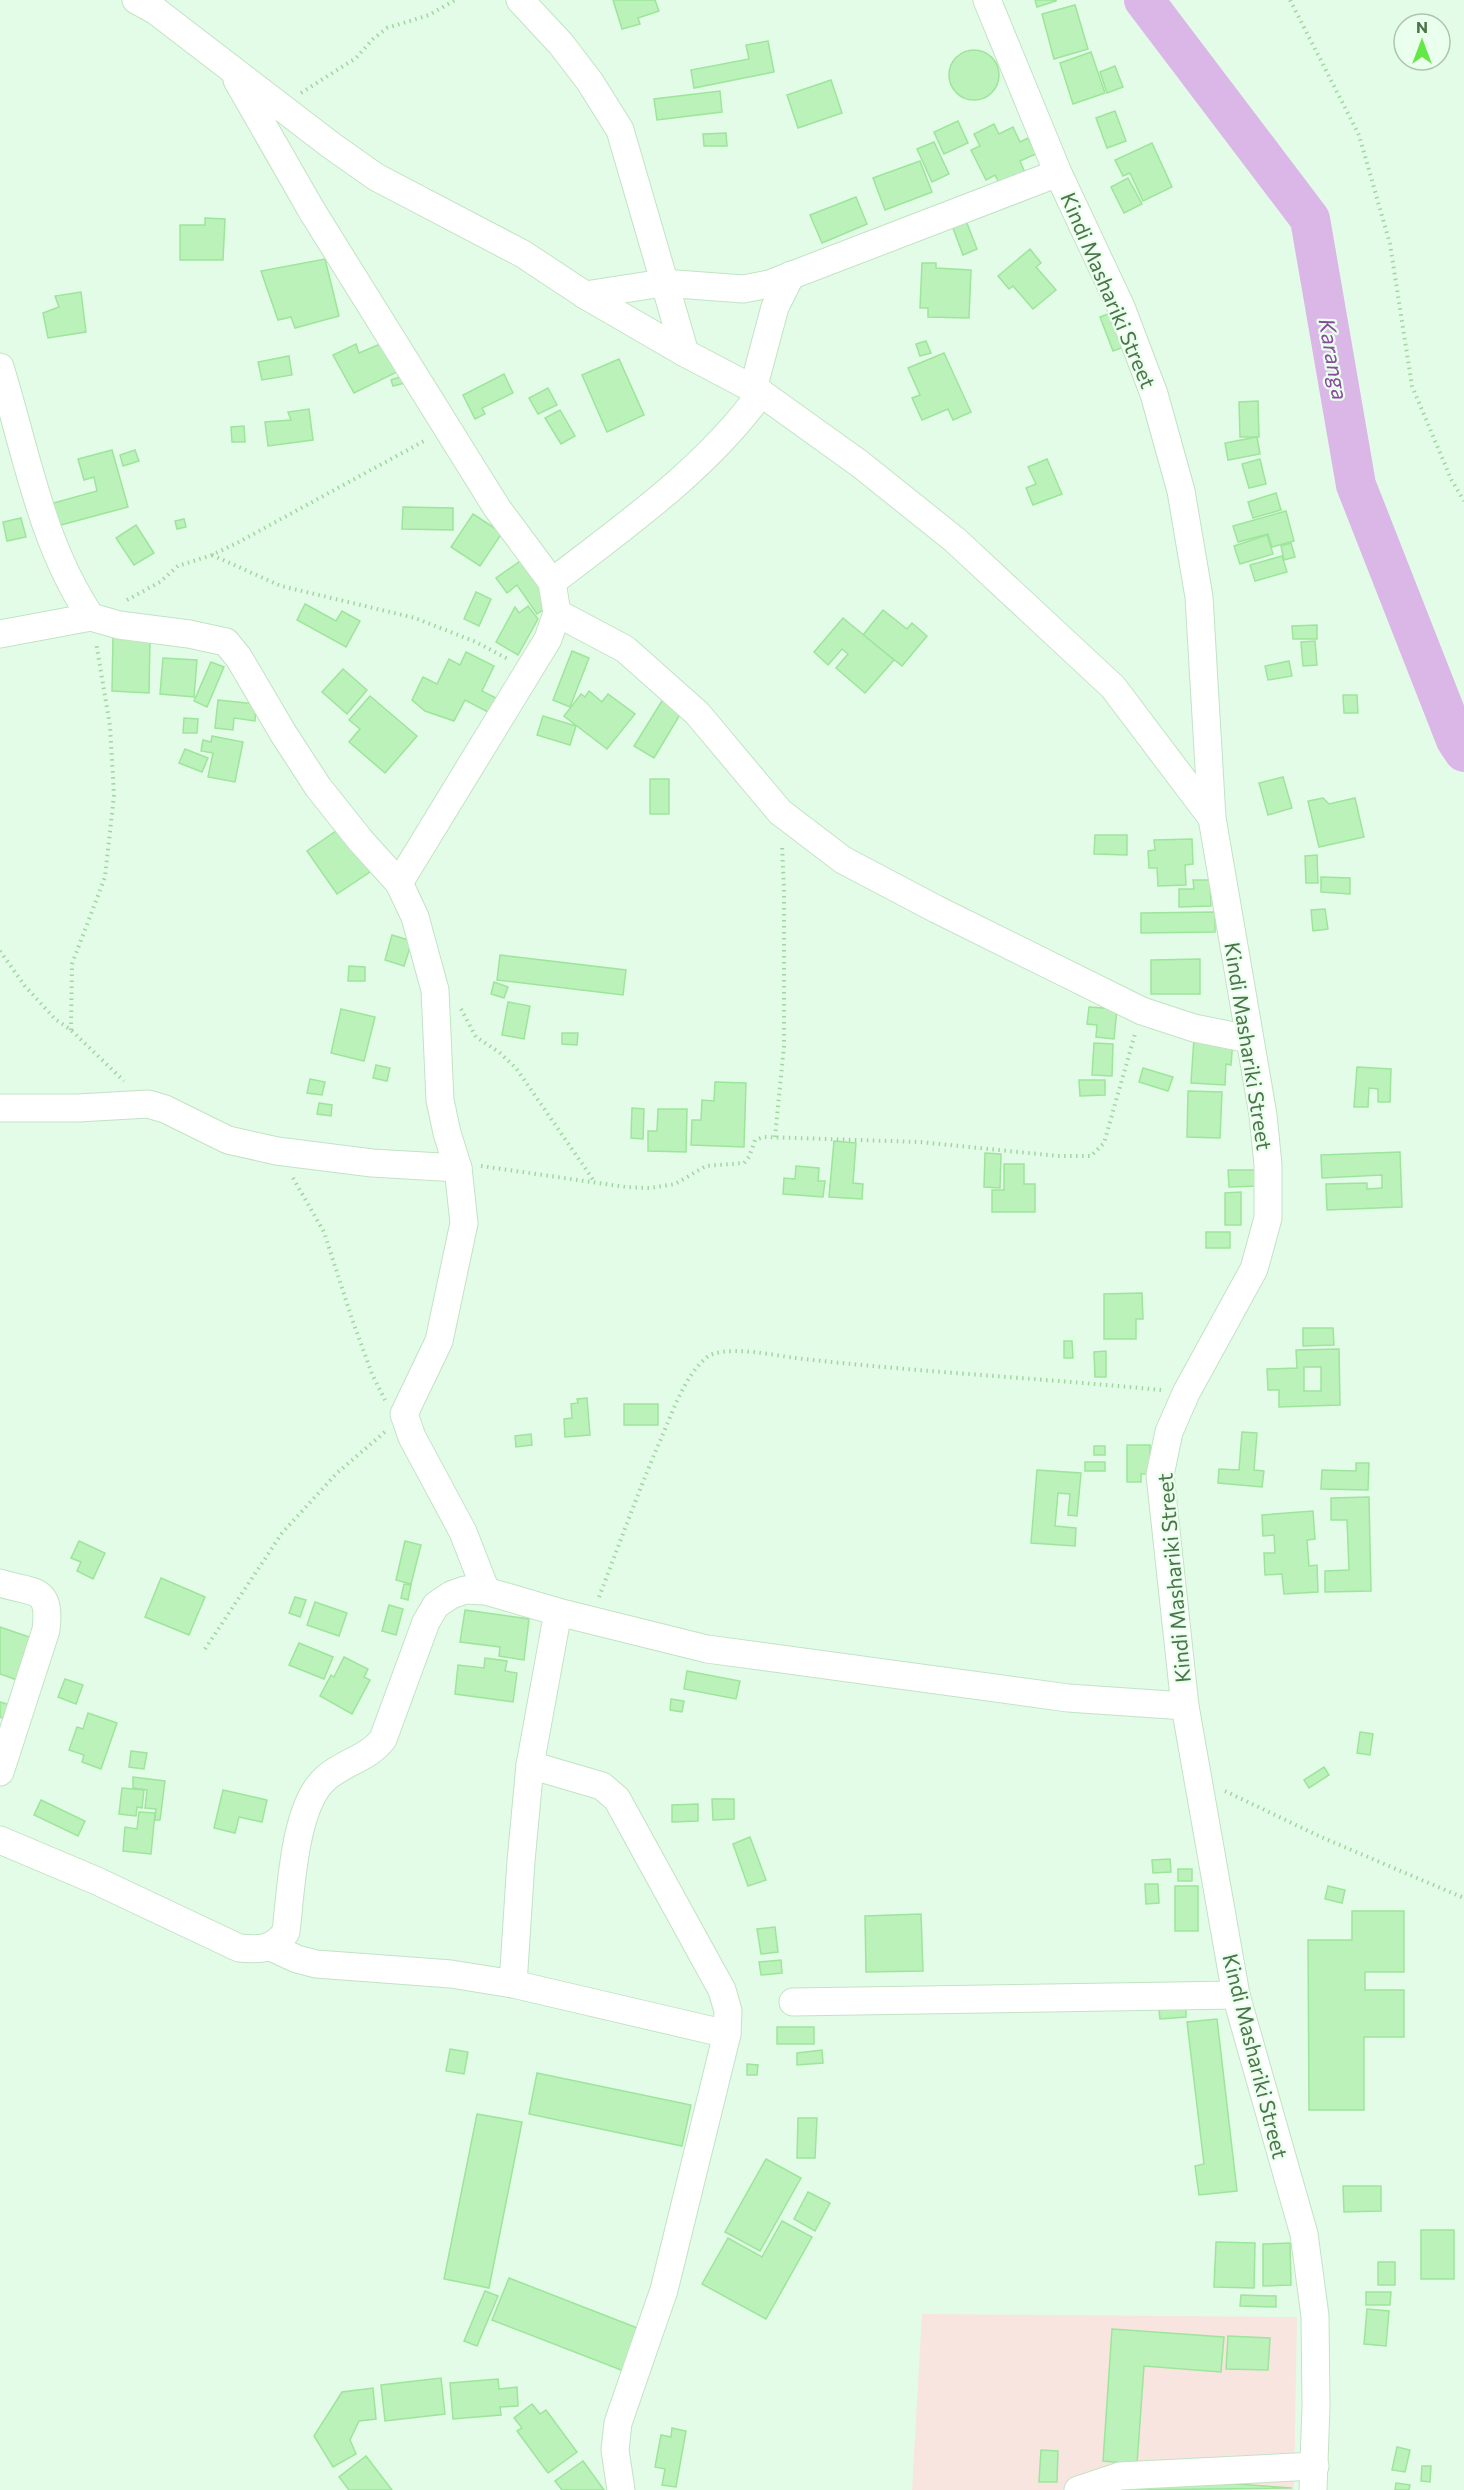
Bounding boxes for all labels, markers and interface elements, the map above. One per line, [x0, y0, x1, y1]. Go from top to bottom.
north arrow [1392, 12, 1452, 72]
text: N [1416, 17, 1428, 36]
street label: Kindi Mashariki Street [1056, 188, 1162, 392]
water label: Karanga [1314, 316, 1354, 402]
street label: Kindi Mashariki Street [1220, 940, 1278, 1152]
street label: Kindi Mashariki Street [1151, 1472, 1195, 1684]
street label: Kindi Mashariki Street [1218, 1951, 1294, 2161]

